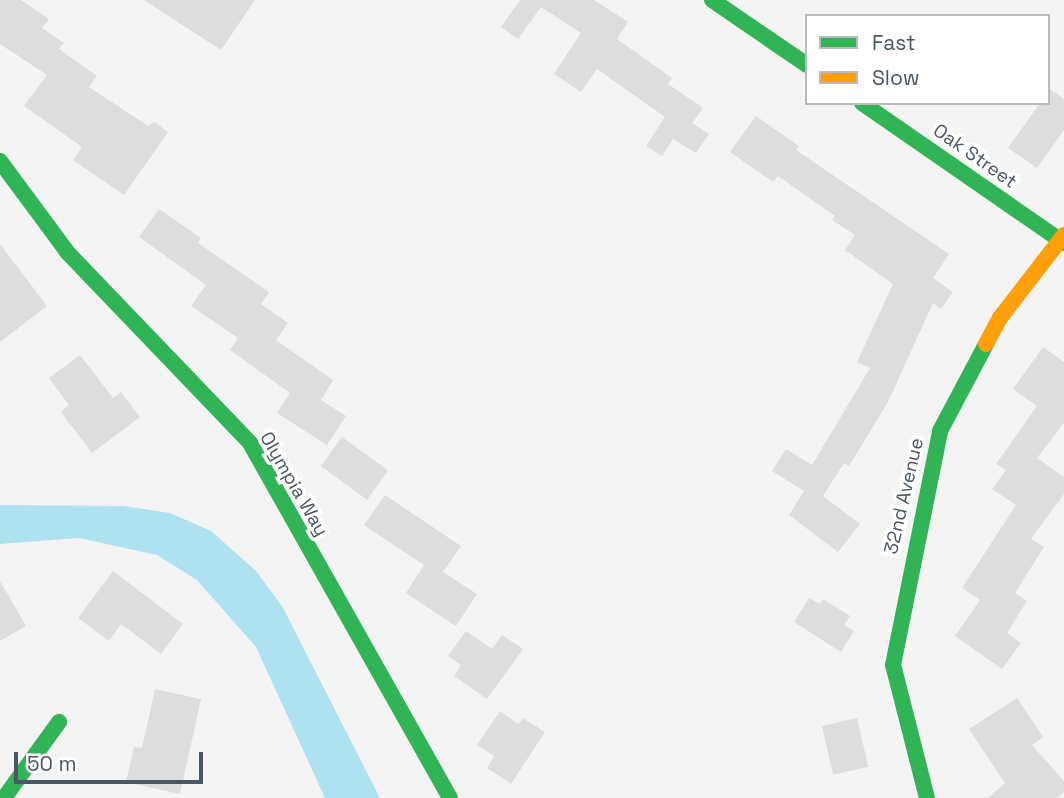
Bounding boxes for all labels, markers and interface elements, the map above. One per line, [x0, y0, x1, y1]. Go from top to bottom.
legend [805, 14, 1050, 105]
text: Fast [872, 29, 916, 56]
text: Slow [872, 64, 920, 91]
street label: Oak Street [929, 119, 1021, 193]
street label: Olympia Way [255, 428, 333, 540]
street label: 32nd Avenue [880, 436, 928, 556]
scale bar [18, 738, 206, 782]
text: 50 m [27, 750, 77, 777]

